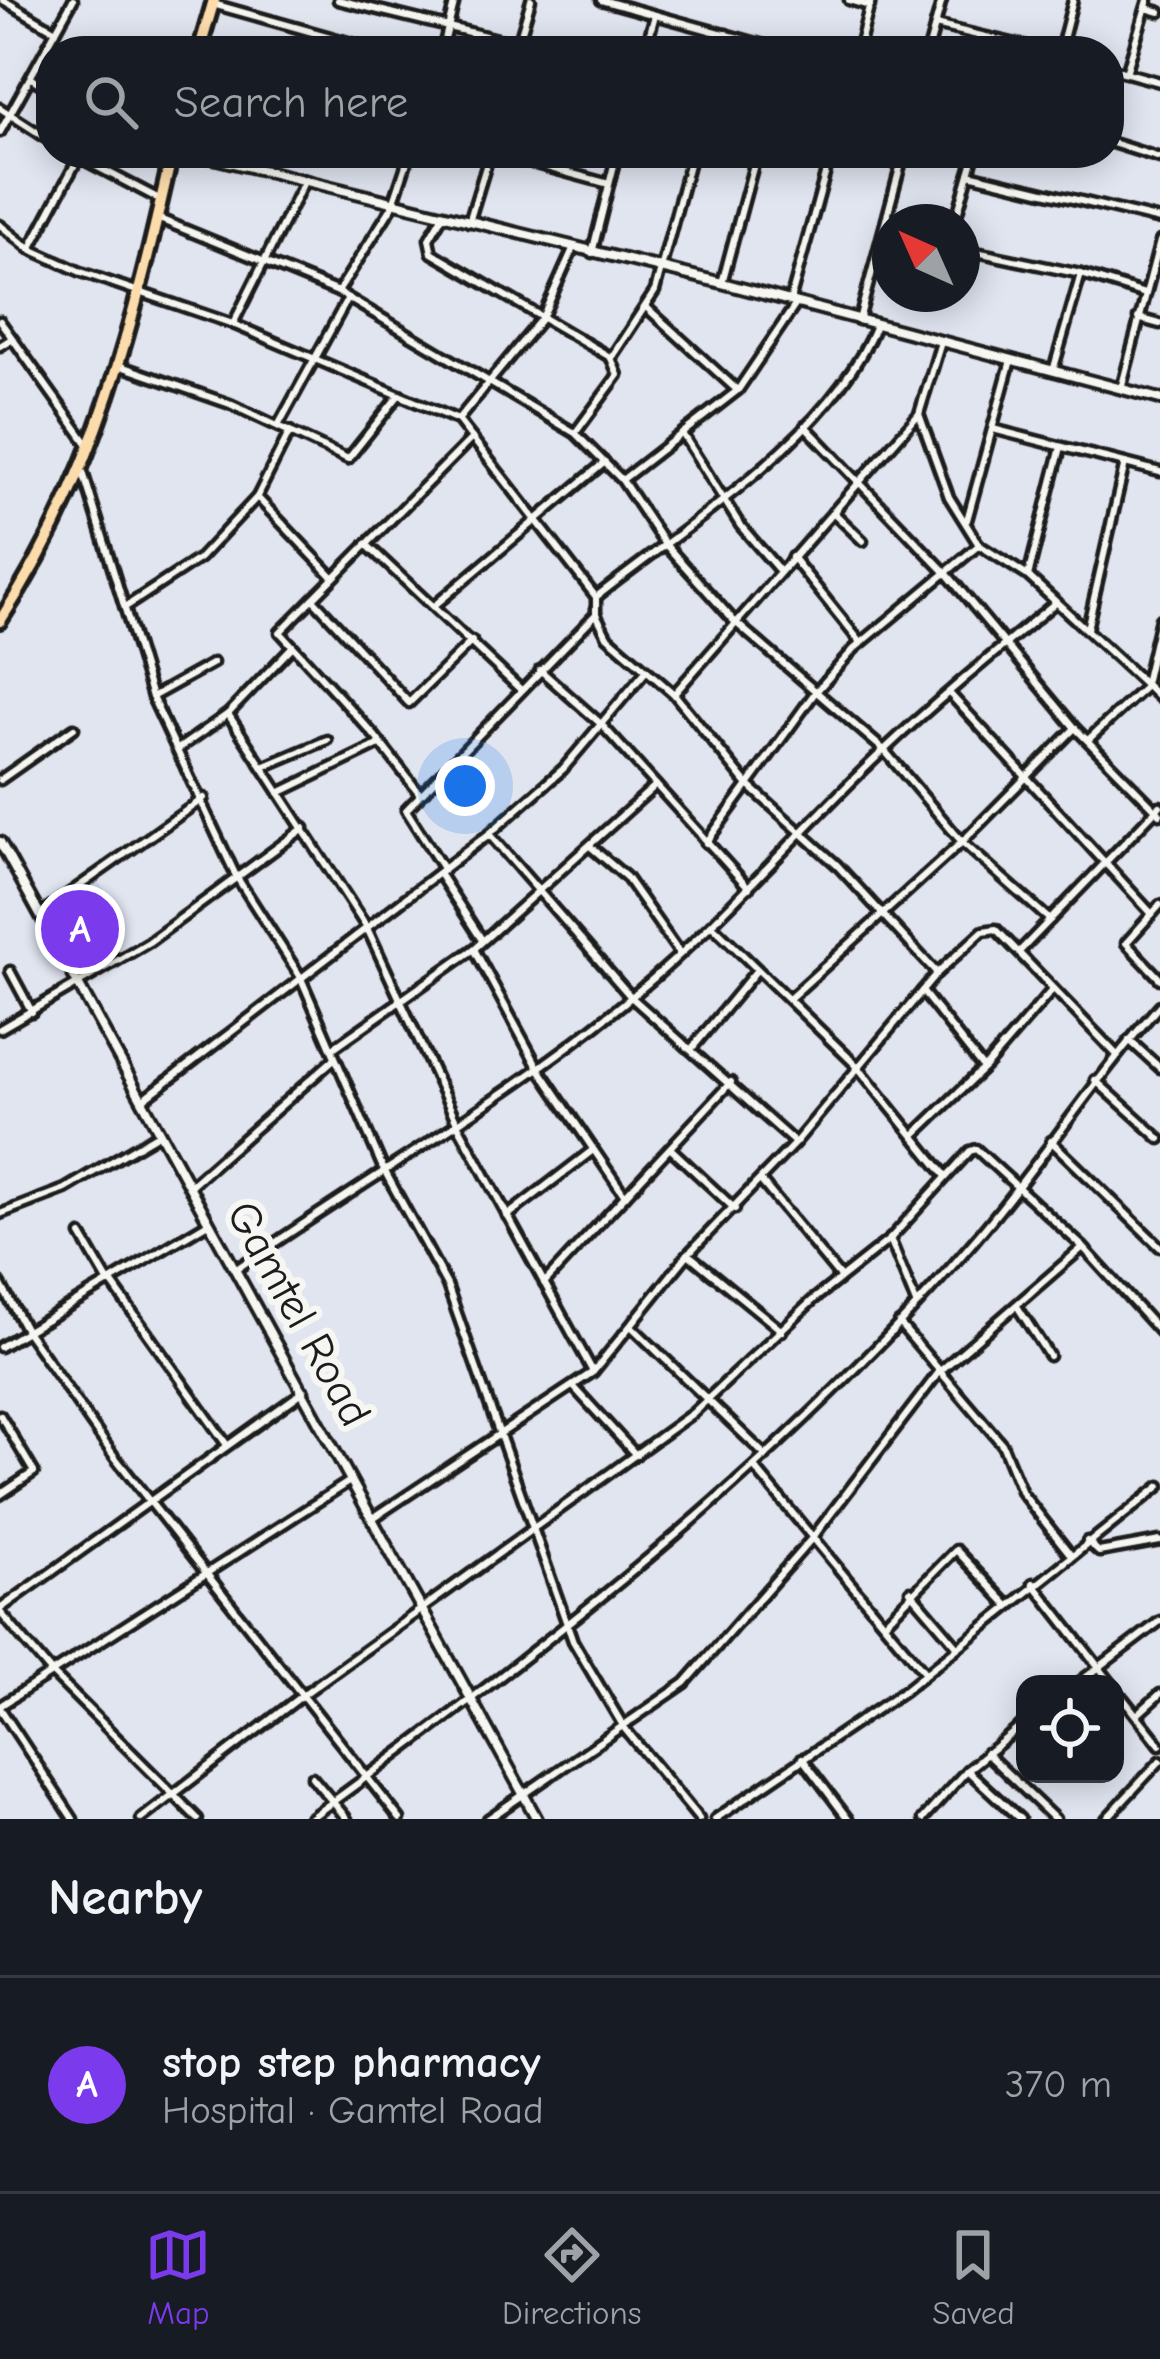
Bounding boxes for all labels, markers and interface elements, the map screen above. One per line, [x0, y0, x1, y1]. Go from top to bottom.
search box [36, 36, 1124, 168]
icon: search [78, 69, 144, 135]
text: Search here [174, 76, 408, 128]
north arrow [872, 204, 980, 312]
your location [435, 756, 495, 816]
pin: A [41, 884, 119, 974]
street label: Gamtel Road [216, 1192, 382, 1435]
map controls [1016, 1675, 1124, 1783]
button: locate [1016, 1675, 1124, 1783]
text: Nearby [48, 1868, 202, 1927]
text: stop step pharmacy [162, 2036, 541, 2088]
text: A [76, 2062, 98, 2107]
text: 370 m [1005, 2062, 1112, 2107]
text: Hospital · Gamtel Road [162, 2088, 544, 2133]
tab: Map [145, 2222, 211, 2332]
tab: Directions [502, 2222, 642, 2332]
tab: Saved [932, 2222, 1015, 2332]

